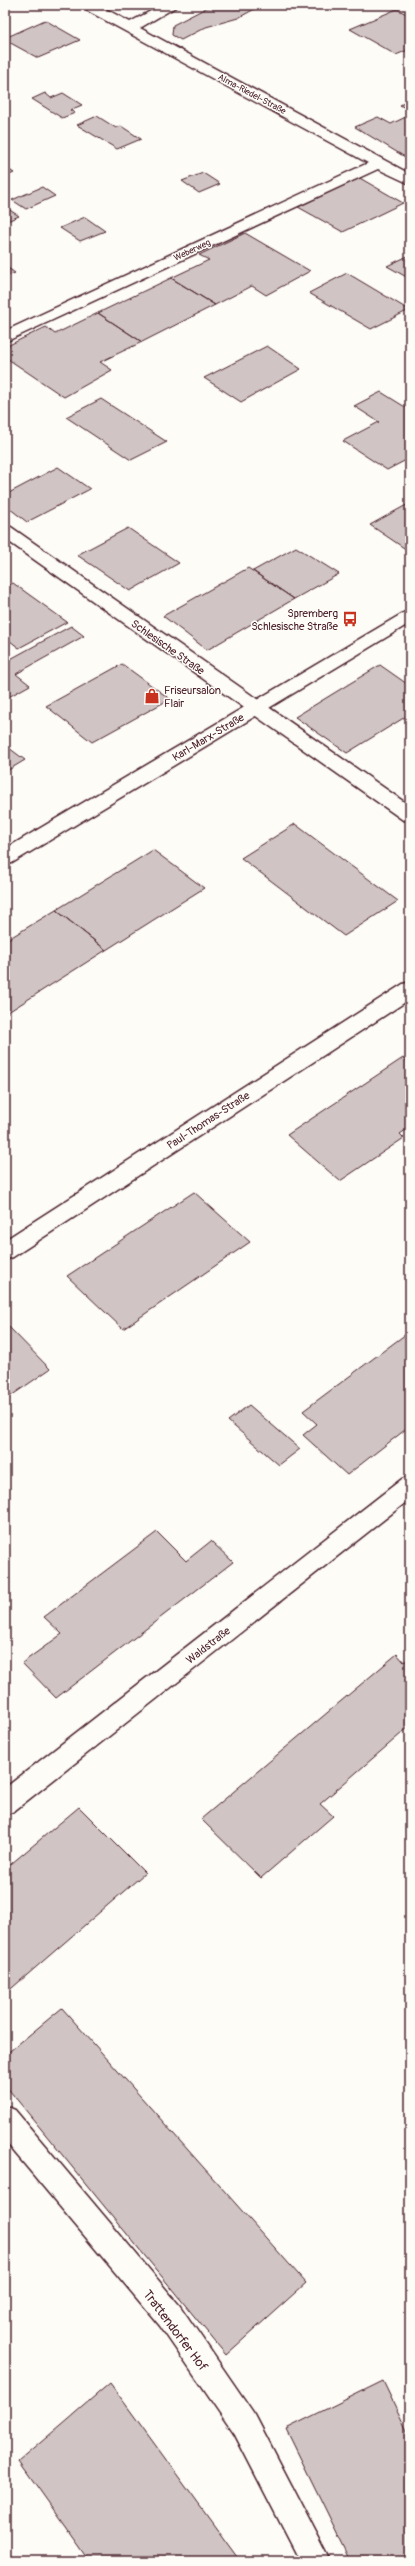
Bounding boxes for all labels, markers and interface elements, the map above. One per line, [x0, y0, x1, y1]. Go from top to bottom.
street label: Alma-Riedel-Straße [216, 72, 288, 117]
street label: Weberweg [172, 237, 213, 264]
place label: Spremberg Schlesische Straße [251, 607, 339, 633]
bus stop icon: Spremberg Schlesische Straße [341, 610, 359, 628]
street label: Schlesische Straße [128, 617, 207, 678]
place label: Friseursalon Flair [164, 684, 221, 710]
shop icon: Friseursalon Flair [143, 687, 161, 705]
street label: Karl-Marx-Straße [170, 711, 247, 764]
street label: Paul-Thomas-Straße [164, 1089, 253, 1152]
street label: Waldstraße [184, 1624, 233, 1667]
street label: Trattendorfer Hof [139, 2287, 211, 2375]

